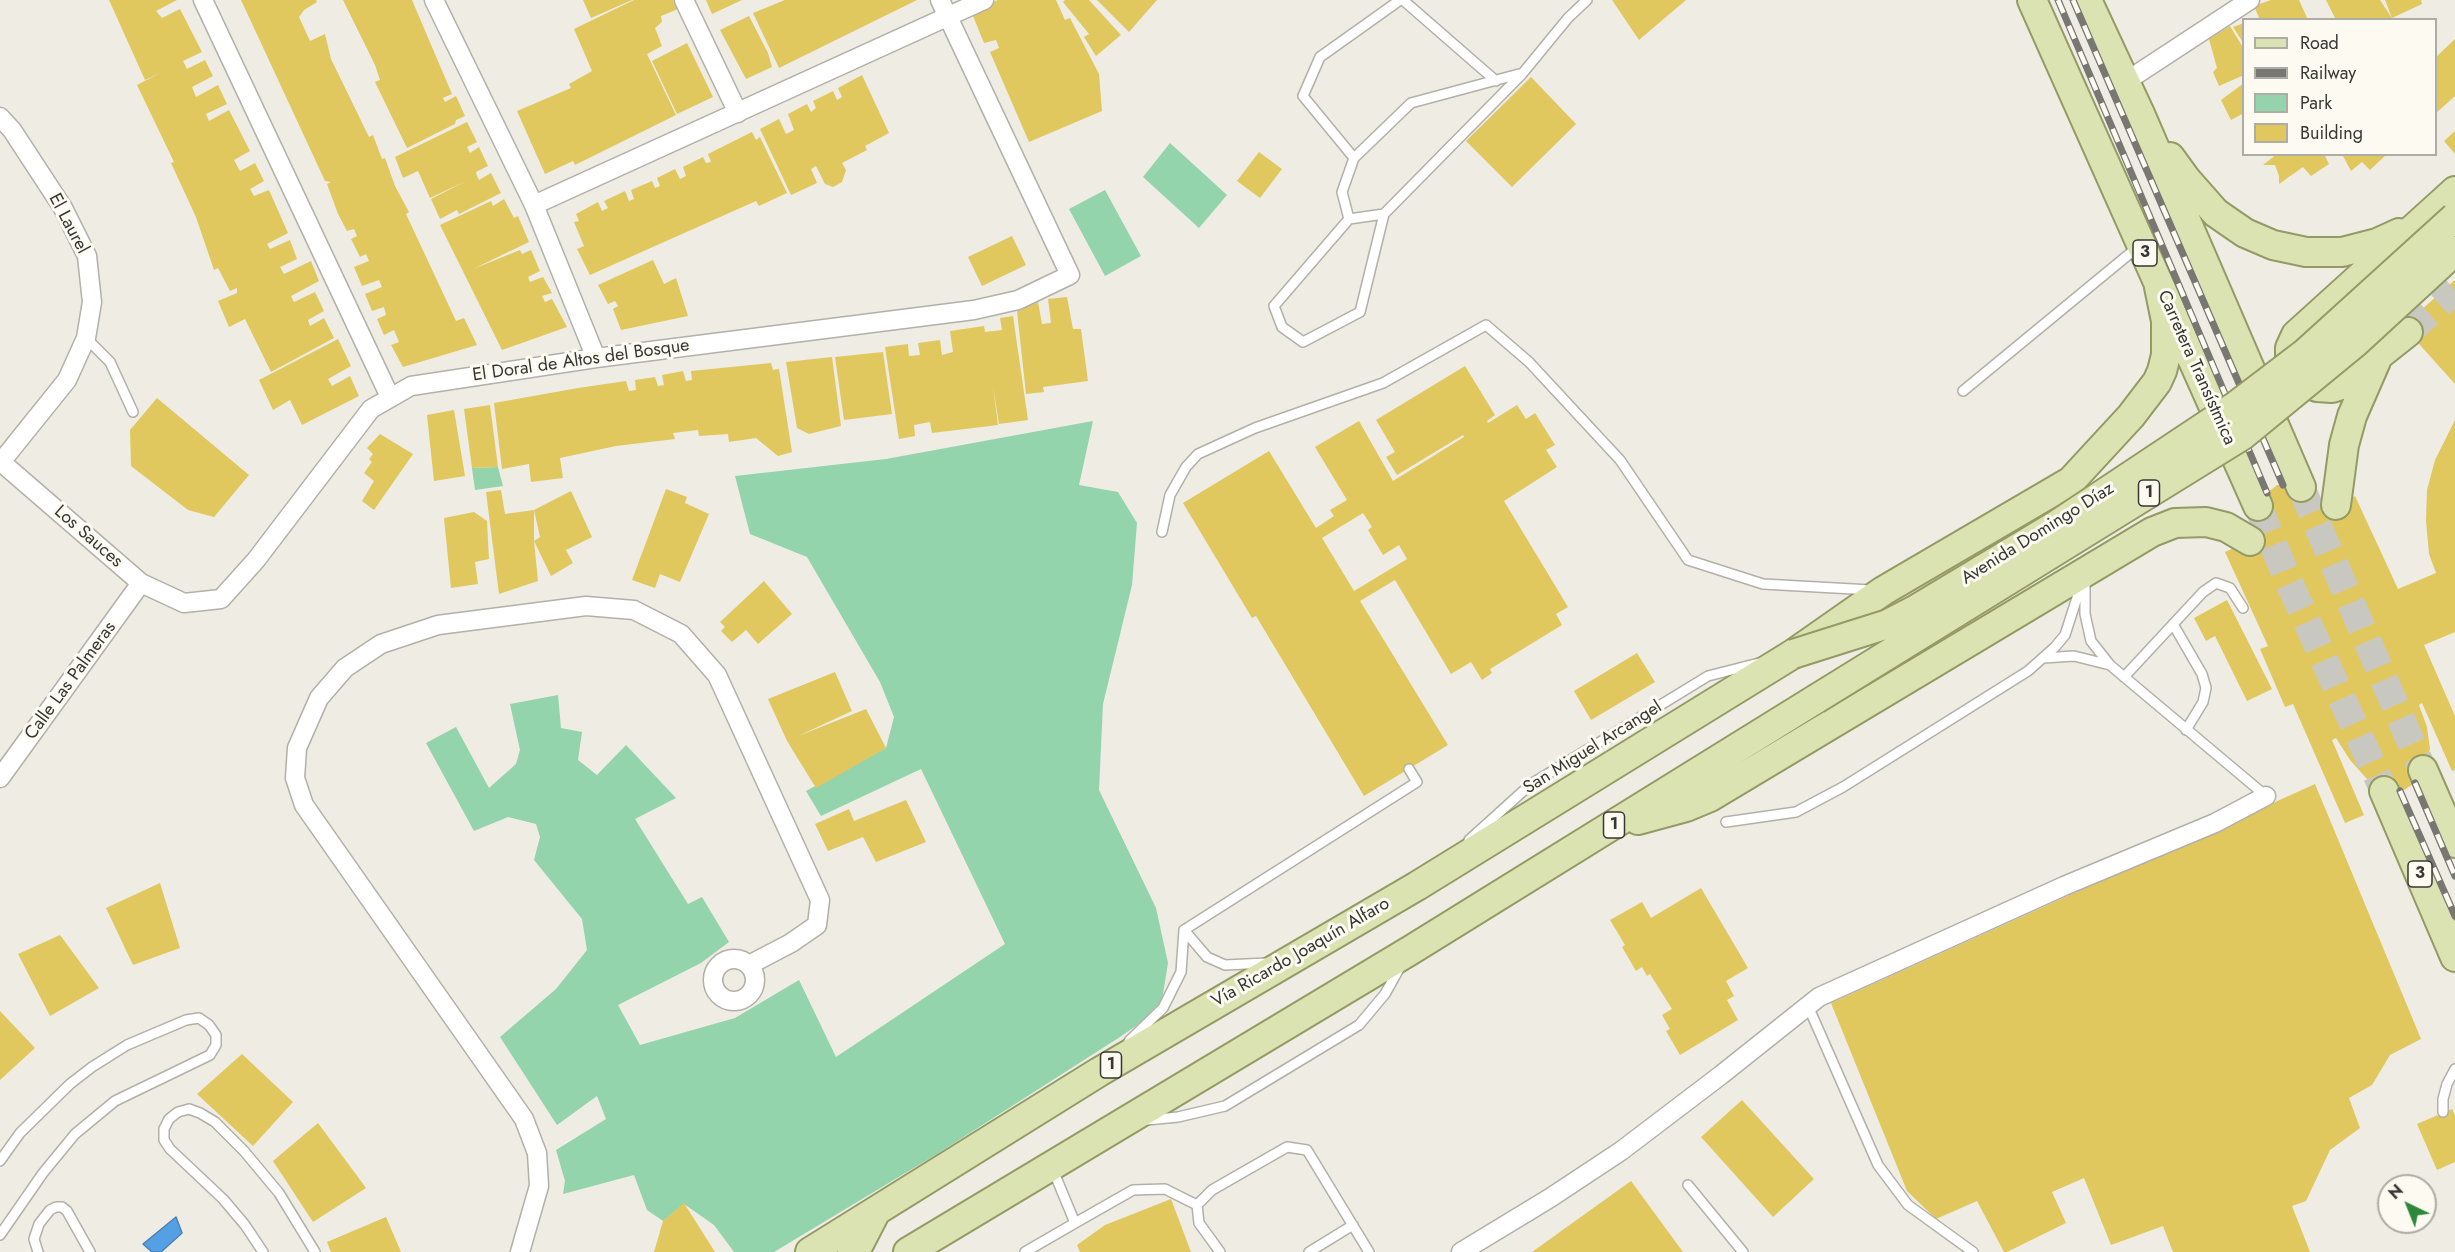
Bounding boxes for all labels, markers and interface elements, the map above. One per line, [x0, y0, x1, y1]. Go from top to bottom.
legend [2242, 18, 2437, 156]
text: Road [2300, 30, 2339, 56]
text: Railway [2300, 60, 2356, 86]
text: Park [2300, 90, 2332, 116]
text: Building [2300, 120, 2363, 146]
street label: El Laurel [43, 190, 93, 258]
road number: 3 [2133, 240, 2157, 266]
street label: Carretera Transístmica [2152, 287, 2240, 449]
street label: El Doral de Altos del Bosque [471, 335, 691, 387]
street label: Avenida Domingo Díaz [1958, 478, 2118, 590]
road number: 1 [2138, 480, 2160, 506]
street label: Los Sauces [49, 501, 127, 573]
street label: Calle Las Palmeras [21, 618, 121, 744]
street label: San Miguel Arcangel [1520, 697, 1666, 799]
road number: 1 [1604, 812, 1624, 838]
road number: 3 [2408, 861, 2432, 887]
street label: Vía Ricardo Joaquín Alfaro [1208, 893, 1394, 1013]
road number: 1 [1100, 1052, 1122, 1078]
north arrow [2377, 1174, 2437, 1234]
text: N [2383, 1179, 2408, 1205]

